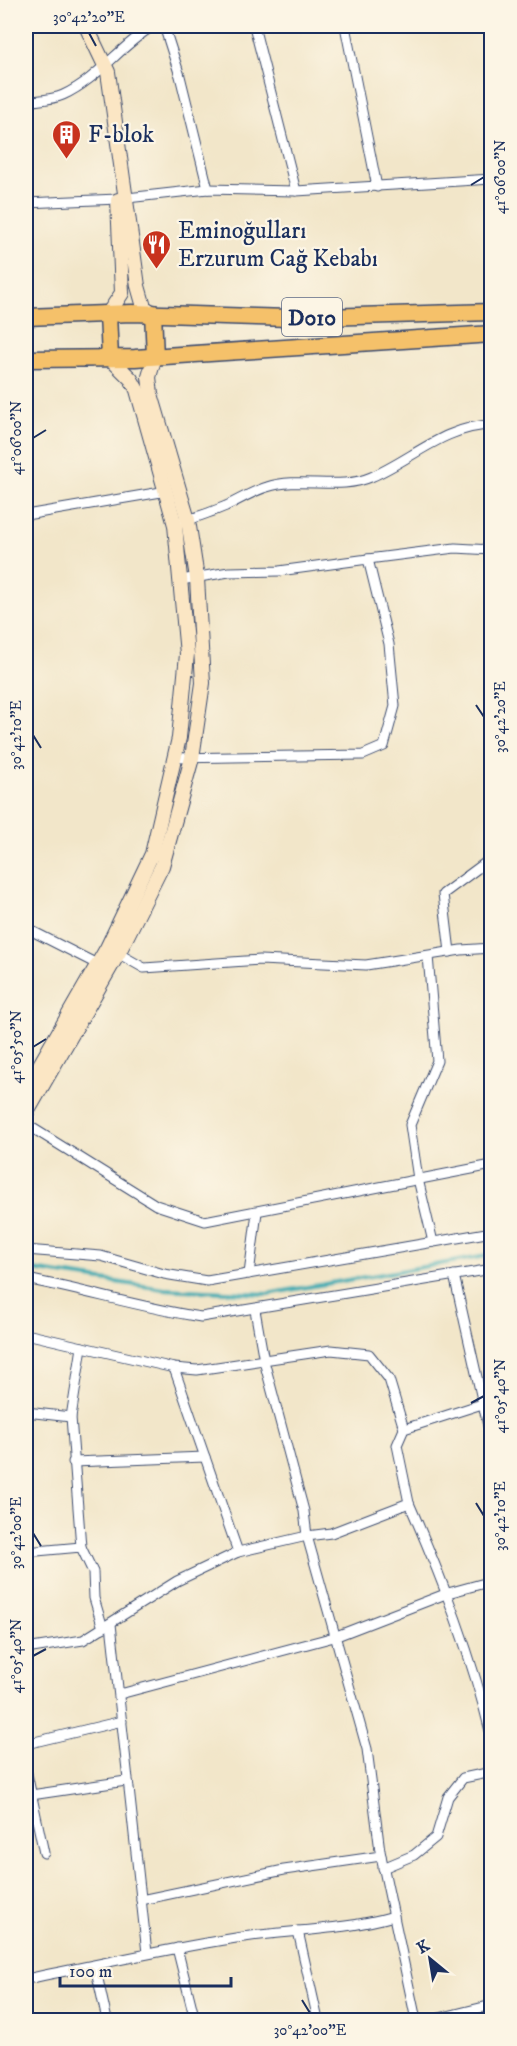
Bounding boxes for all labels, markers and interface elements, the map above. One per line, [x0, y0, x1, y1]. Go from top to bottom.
text: 30°42'20"E [53, 8, 125, 27]
building icon: F-blok [51, 118, 83, 160]
place label: F-blok [88, 120, 154, 150]
text: 41°06'00"N [491, 140, 510, 214]
place label: Eminoğulları Erzurum Cağ Kebabı [178, 216, 378, 274]
restaurant icon: Eminoğulları Erzurum Cağ Kebabı [141, 228, 173, 270]
road number: D010 [282, 298, 342, 336]
text: 41°06'00"N [7, 401, 26, 475]
text: 30°42'20"E [491, 681, 510, 753]
text: 30°42'10"E [7, 700, 26, 770]
text: 41°05'50"N [7, 1010, 26, 1084]
text: 41°05'40"N [491, 1359, 510, 1433]
text: 30°42'10"E [491, 1481, 510, 1551]
text: 30°42'00"E [7, 1496, 26, 1569]
text: 41°05'40"N [7, 1619, 26, 1693]
north arrow [400, 1929, 460, 1989]
text: K [413, 1935, 434, 1958]
scale bar [60, 1950, 231, 1988]
text: 100 m [69, 1961, 112, 1983]
text: 30°42'00"E [274, 2021, 347, 2040]

